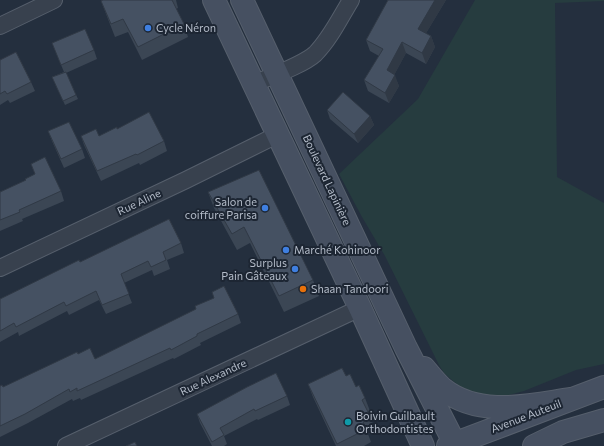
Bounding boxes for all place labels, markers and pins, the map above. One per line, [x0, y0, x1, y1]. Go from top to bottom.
place label: Cycle Néron [156, 21, 216, 34]
marker: Cycle Néron [143, 23, 153, 33]
place label: Salon de coiffure Parisa [185, 195, 257, 221]
marker: Salon de coiffure Parisa [260, 203, 270, 213]
place label: Marché Kohinoor [294, 243, 381, 256]
marker: Marché Kohinoor [281, 245, 291, 255]
place label: Surplus Pain Gâteaux [221, 256, 287, 282]
marker: Surplus Pain Gâteaux [290, 264, 300, 274]
place label: Shaan Tandoori [311, 282, 389, 295]
marker: Shaan Tandoori [298, 284, 308, 294]
place label: Boivin Guilbault Orthodontistes [356, 409, 435, 435]
marker: Boivin Guilbault Orthodontistes [343, 417, 353, 427]

